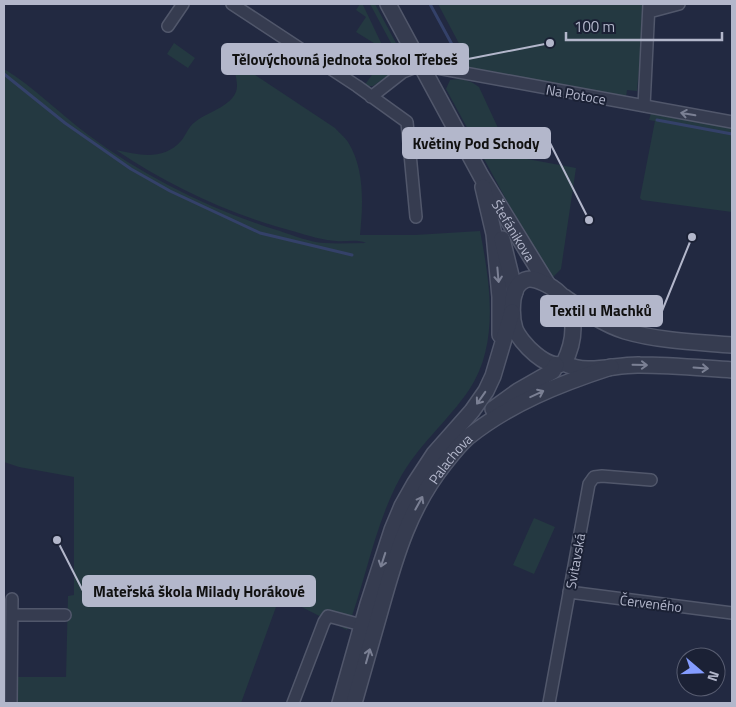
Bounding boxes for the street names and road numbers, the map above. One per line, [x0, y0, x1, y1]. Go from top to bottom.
street label: Na Potoce [544, 78, 608, 110]
street label: Štefánikova [487, 195, 541, 265]
street label: Palachova [423, 428, 476, 488]
street label: Svitavská [560, 532, 590, 590]
street label: Červeného [619, 589, 683, 617]

